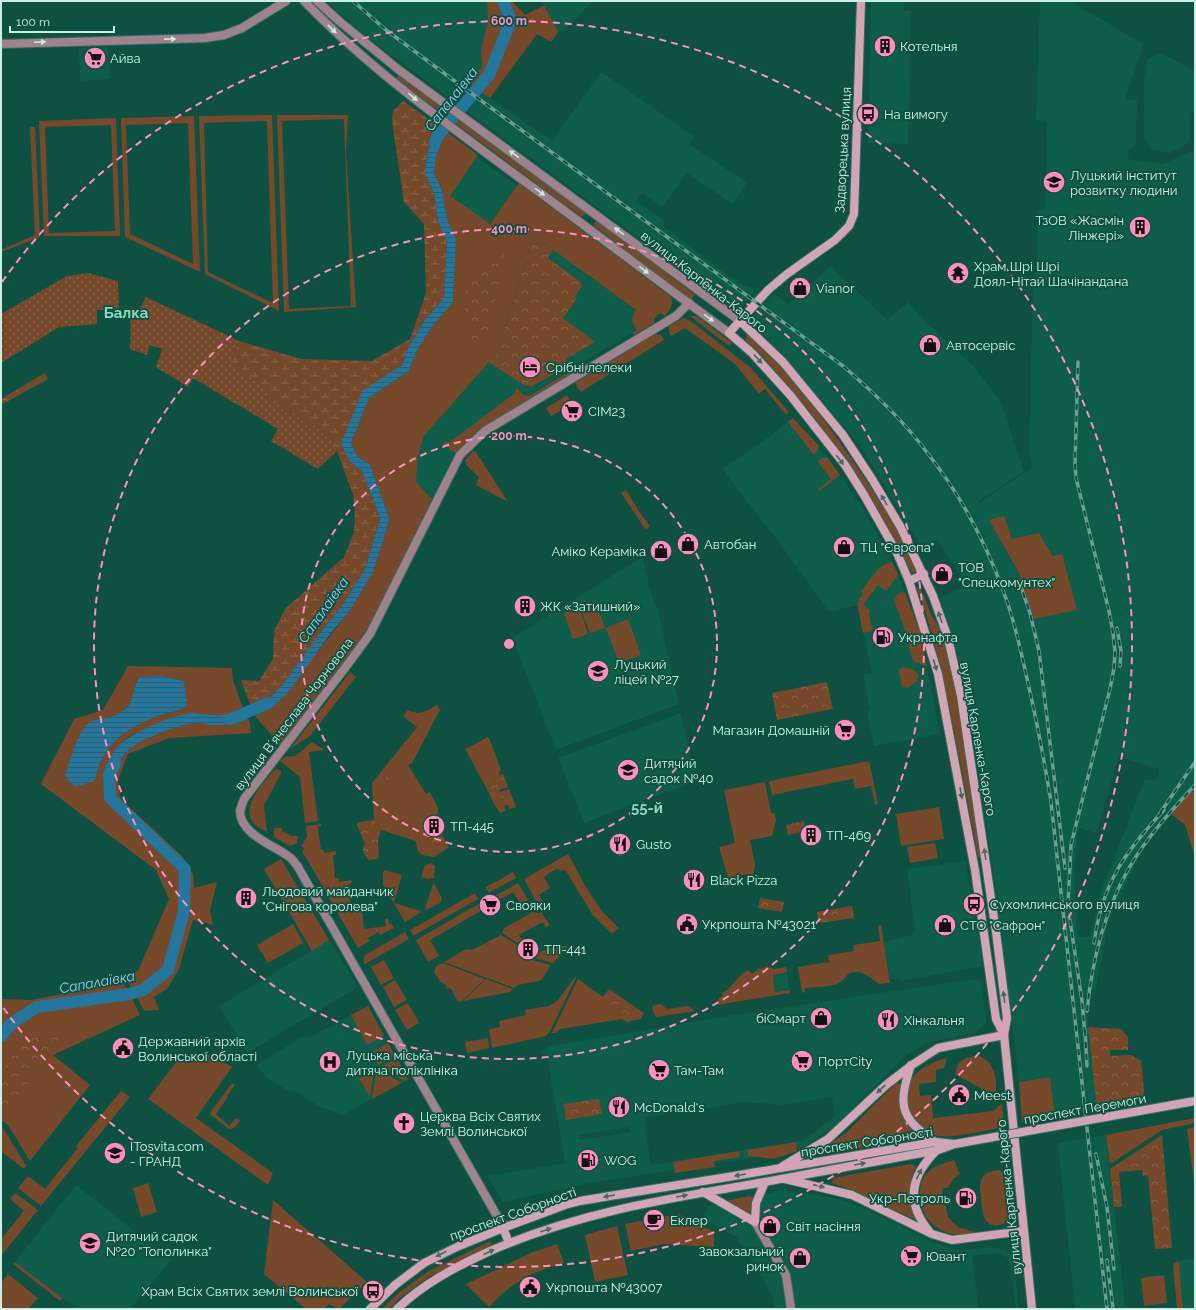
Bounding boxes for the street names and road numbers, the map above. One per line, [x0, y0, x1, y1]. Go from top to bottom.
street label: Задворецька вулиця [832, 86, 854, 214]
street label: вулиця Карпенка-Карого [638, 228, 770, 336]
street label: вулиця Вʼячеслава Чорновола [232, 635, 356, 793]
street label: вулиця Карпенка-Карого [957, 661, 999, 817]
street label: проспект Перемоги [1023, 1091, 1147, 1127]
street label: вулиця Карпенка-Карого [993, 1118, 1025, 1275]
street label: проспект Соборності [800, 1124, 934, 1160]
street label: проспект Соборності [448, 1184, 578, 1244]

